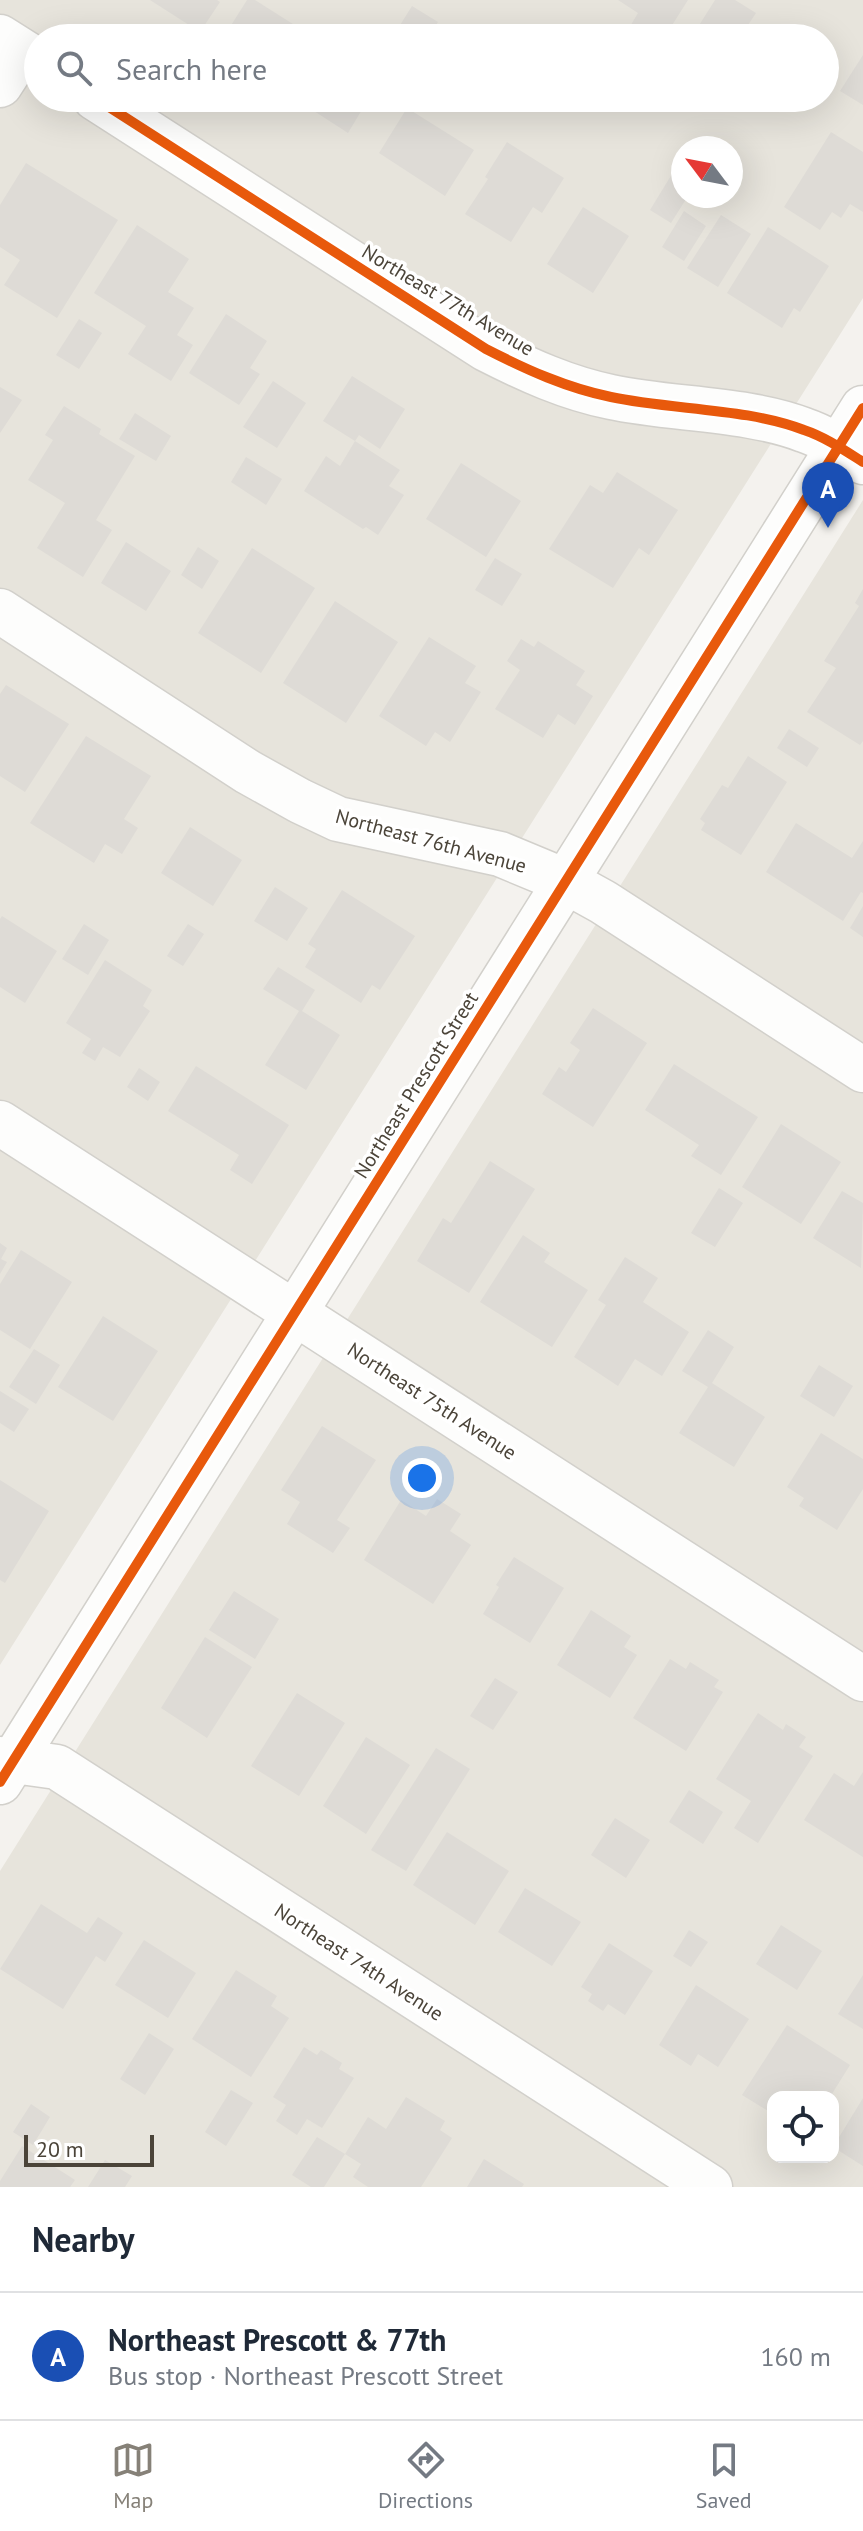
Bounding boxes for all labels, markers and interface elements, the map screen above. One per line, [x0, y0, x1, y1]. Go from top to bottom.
search box [24, 24, 839, 112]
icon: search [52, 46, 96, 90]
text: Search here [116, 49, 267, 88]
north arrow [671, 136, 743, 208]
street label: Northeast 77th Avenue [357, 238, 539, 362]
pin: A [802, 462, 854, 528]
street label: Northeast 76th Avenue [333, 803, 529, 879]
street label: Northeast Prescott Street [348, 987, 484, 1183]
street label: Northeast 75th Avenue [342, 1337, 522, 1465]
your location [402, 1458, 442, 1498]
street label: Northeast 74th Avenue [269, 1898, 449, 2026]
map controls [767, 2091, 839, 2163]
button: locate [767, 2091, 839, 2163]
scale bar [24, 2131, 154, 2167]
text: 20 m [36, 2135, 84, 2163]
text: Nearby [32, 2217, 134, 2261]
text: Northeast Prescott & 77th [108, 2320, 446, 2359]
text: A [50, 2340, 66, 2373]
text: 160 m [760, 2340, 831, 2373]
text: Bus stop · Northeast Prescott Street [108, 2359, 503, 2392]
tab: Map [111, 2438, 155, 2514]
tab: Directions [378, 2438, 473, 2514]
tab: Saved [696, 2438, 752, 2514]

